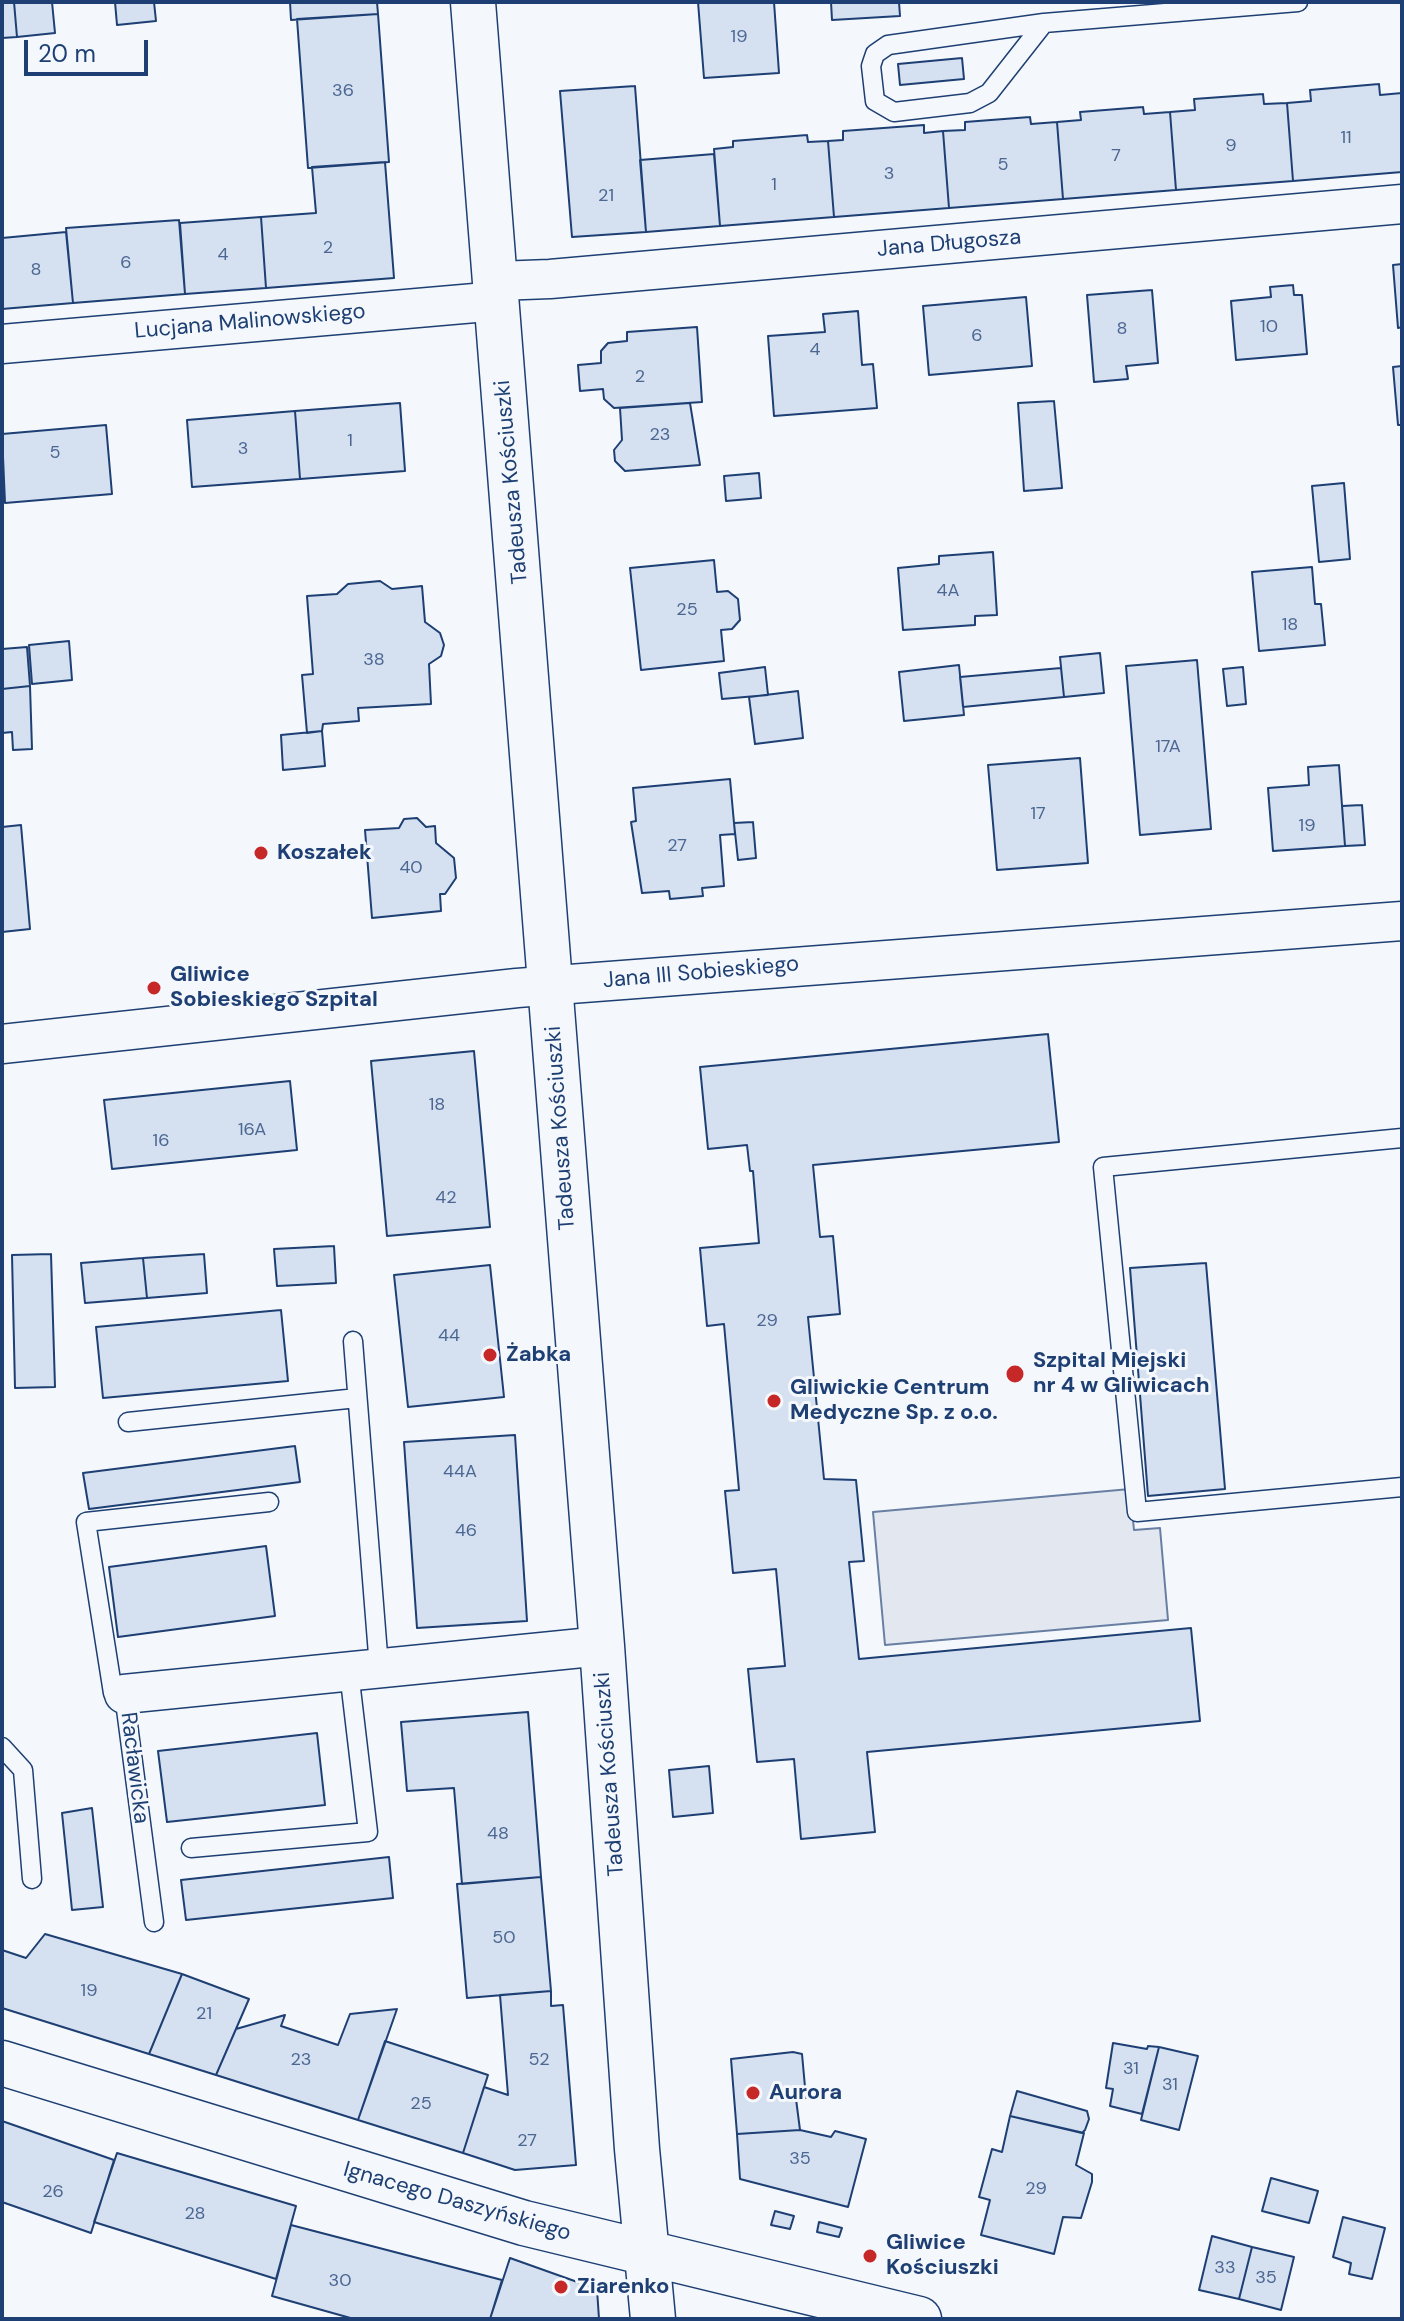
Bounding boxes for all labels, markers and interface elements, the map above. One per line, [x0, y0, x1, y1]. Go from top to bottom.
scale bar [28, 24, 152, 74]
house number: 19 [731, 26, 747, 48]
text: 20 m [38, 38, 96, 69]
house number: 36 [332, 80, 354, 102]
house number: 11 [1340, 127, 1352, 149]
house number: 9 [1225, 135, 1237, 157]
house number: 7 [1111, 145, 1121, 167]
house number: 5 [998, 154, 1008, 176]
house number: 3 [884, 163, 894, 185]
house number: 1 [771, 174, 777, 196]
house number: 21 [598, 185, 614, 207]
street label: Jana Długosza [876, 225, 1022, 263]
house number: 2 [323, 237, 333, 259]
house number: 4 [218, 244, 228, 266]
house number: 6 [120, 252, 132, 274]
house number: 8 [31, 259, 41, 281]
street label: Lucjana Malinowskiego [133, 299, 367, 345]
house number: 10 [1260, 316, 1278, 338]
house number: 8 [1117, 318, 1127, 340]
house number: 6 [971, 325, 983, 347]
house number: 4 [810, 339, 820, 361]
house number: 2 [635, 366, 645, 388]
street label: Tadeusza Kościuszki [490, 379, 534, 585]
house number: 23 [649, 424, 671, 446]
house number: 1 [347, 430, 353, 452]
house number: 3 [238, 438, 248, 460]
house number: 5 [50, 442, 60, 464]
house number: 4A [937, 580, 959, 602]
house number: 25 [676, 599, 698, 621]
house number: 18 [1282, 614, 1298, 636]
house number: 38 [363, 649, 385, 671]
house number: 17A [1155, 736, 1181, 758]
house number: 17 [1030, 803, 1046, 825]
house number: 19 [1299, 815, 1315, 837]
house number: 27 [667, 835, 687, 857]
place label: Koszałek [277, 840, 372, 866]
marker: Koszałek [252, 844, 270, 862]
house number: 40 [399, 857, 423, 879]
street label: Jana III Sobieskiego [602, 951, 800, 995]
place label: Gliwice Sobieskiego Szpital [170, 962, 378, 1014]
marker: Gliwice Sobieskiego Szpital [145, 979, 163, 997]
street label: Tadeusza Kościuszki [541, 1025, 581, 1231]
house number: 18 [429, 1094, 445, 1116]
house number: 16A [238, 1119, 266, 1141]
house number: 16 [153, 1130, 169, 1152]
house number: 42 [435, 1187, 457, 1209]
house number: 29 [756, 1310, 778, 1332]
house number: 44 [438, 1325, 460, 1347]
place label: Żabka [506, 1342, 571, 1368]
marker: Żabka [481, 1346, 499, 1364]
place label: Szpital Miejski nr 4 w Gliwicach [1033, 1348, 1210, 1400]
marker: Szpital Miejski nr 4 w Gliwicach [1004, 1363, 1026, 1385]
place label: Gliwickie Centrum Medyczne Sp. z o.o. [790, 1375, 998, 1426]
marker: Gliwickie Centrum Medyczne Sp. z o.o. [765, 1392, 783, 1410]
house number: 44A [443, 1461, 477, 1483]
house number: 46 [455, 1520, 477, 1542]
street label: Tadeusza Kościuszki [590, 1671, 630, 1877]
street label: Racławicka [114, 1711, 154, 1825]
house number: 48 [487, 1823, 509, 1845]
house number: 50 [492, 1927, 516, 1949]
house number: 19 [81, 1980, 97, 2002]
house number: 21 [196, 2003, 212, 2025]
house number: 23 [290, 2049, 312, 2071]
house number: 52 [528, 2049, 550, 2071]
house number: 31 [1123, 2058, 1139, 2080]
house number: 31 [1162, 2074, 1178, 2096]
place label: Aurora [769, 2080, 842, 2106]
marker: Aurora [744, 2084, 762, 2102]
house number: 25 [410, 2093, 432, 2115]
house number: 27 [517, 2130, 537, 2152]
house number: 35 [789, 2148, 811, 2170]
street label: Ignacego Daszyńskiego [340, 2157, 574, 2247]
house number: 29 [1025, 2178, 1047, 2200]
house number: 26 [42, 2181, 64, 2203]
house number: 28 [184, 2203, 206, 2225]
place label: Gliwice Kościuszki [886, 2230, 999, 2282]
marker: Gliwice Kościuszki [861, 2247, 879, 2265]
house number: 33 [1214, 2257, 1236, 2279]
house number: 35 [1255, 2267, 1277, 2289]
house number: 30 [329, 2270, 351, 2292]
place label: Ziarenko [577, 2274, 669, 2300]
marker: Ziarenko [552, 2278, 570, 2296]

